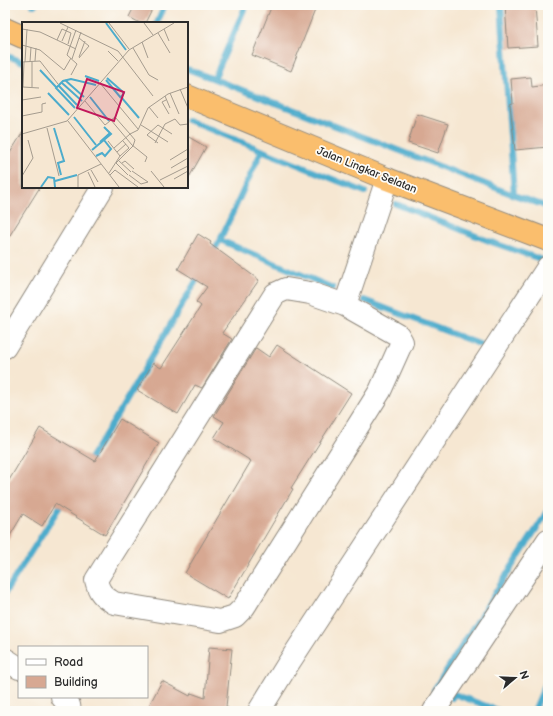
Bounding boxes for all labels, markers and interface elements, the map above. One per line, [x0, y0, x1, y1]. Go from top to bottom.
inset map [22, 22, 188, 188]
street label: Jalan Lingkar Selatan [315, 144, 419, 196]
legend [18, 646, 148, 698]
text: Road [54, 655, 83, 670]
north arrow [495, 658, 535, 698]
text: N [516, 669, 531, 681]
text: Building [54, 675, 98, 690]

